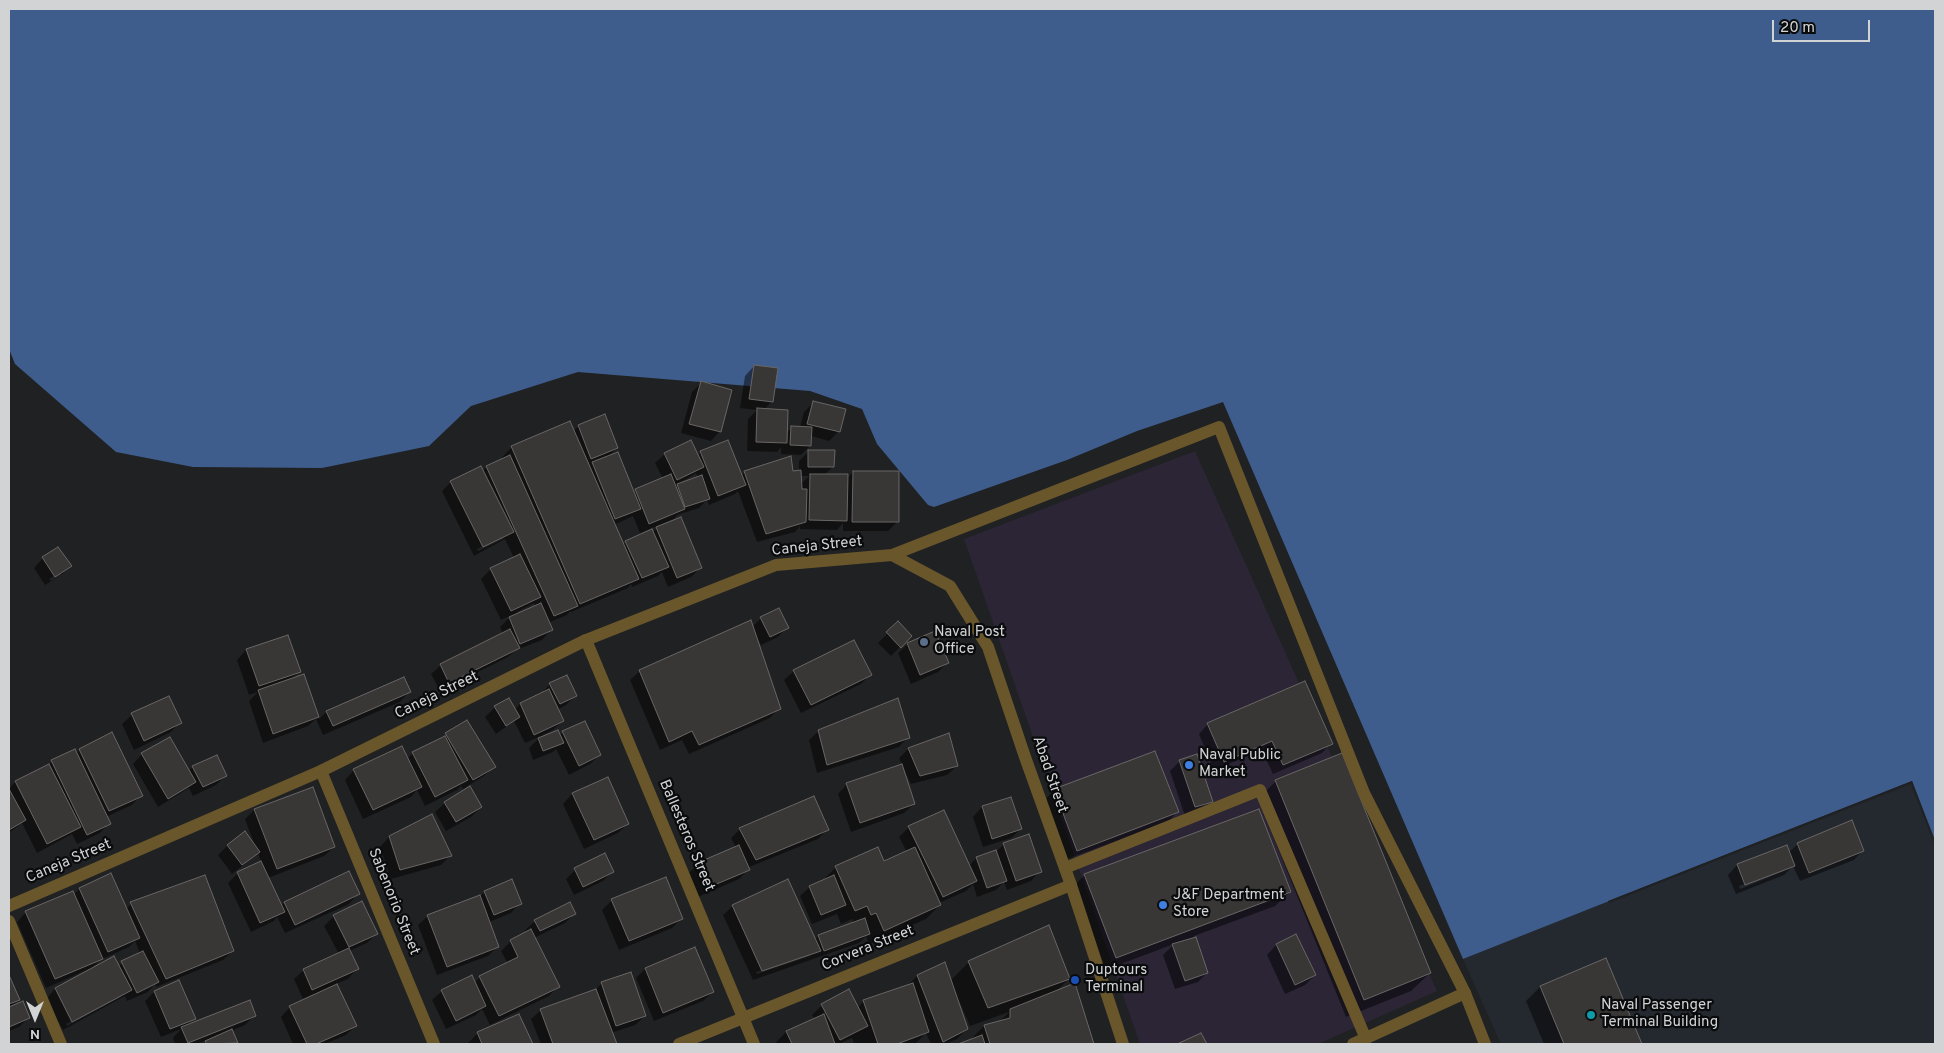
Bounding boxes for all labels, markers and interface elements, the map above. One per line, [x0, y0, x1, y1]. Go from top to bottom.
scale bar [1774, 10, 1872, 42]
text: 20 m [1780, 19, 1815, 38]
street label: Caneja Street [771, 533, 863, 561]
place label: Naval Post Office [934, 624, 1005, 659]
marker: Naval Post Office [918, 636, 930, 648]
street label: Caneja Street [392, 668, 482, 724]
street label: Abad Street [1027, 734, 1071, 816]
place label: Naval Public Market [1199, 747, 1281, 782]
marker: Naval Public Market [1183, 759, 1195, 771]
street label: Ballesteros Street [654, 777, 718, 895]
street label: Caneja Street [24, 836, 114, 888]
street label: Sabenorio Street [363, 846, 423, 958]
place label: J&F Department Store [1173, 887, 1285, 922]
marker: J&F Department Store [1157, 899, 1169, 911]
street label: Corvera Street [819, 922, 917, 976]
place label: Duptours Terminal [1085, 962, 1147, 997]
marker: Duptours Terminal [1069, 974, 1081, 986]
north arrow [10, 993, 60, 1043]
place label: Naval Passenger Terminal Building [1601, 997, 1718, 1032]
marker: Naval Passenger Terminal Building [1585, 1009, 1597, 1021]
text: N [30, 1025, 40, 1042]

